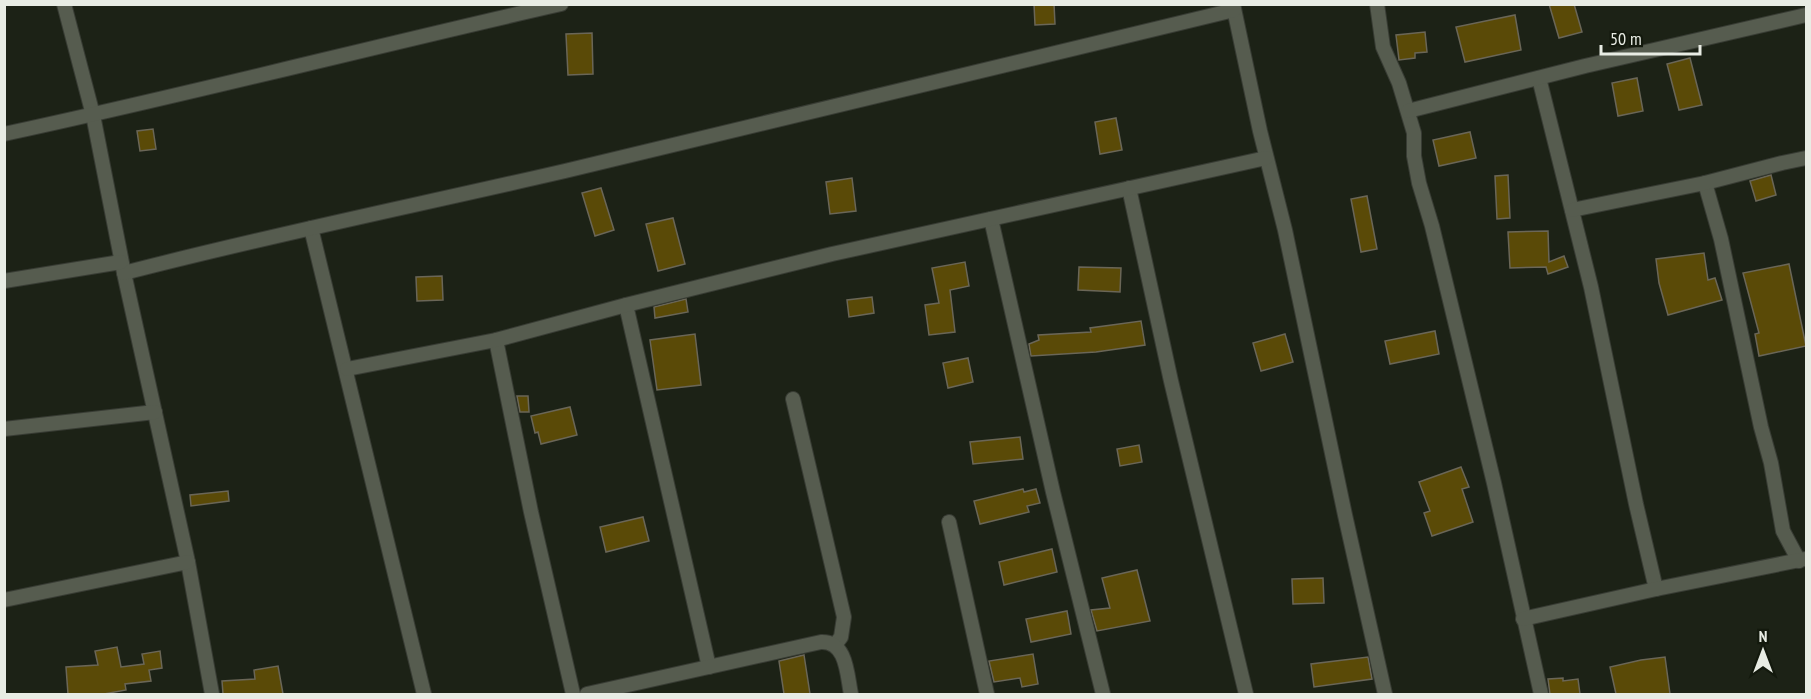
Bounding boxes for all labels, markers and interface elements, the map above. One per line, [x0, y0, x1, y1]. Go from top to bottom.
scale bar [1601, 18, 1700, 56]
text: 50 m [1610, 27, 1642, 50]
north arrow [1733, 621, 1793, 681]
text: N [1759, 626, 1767, 646]

